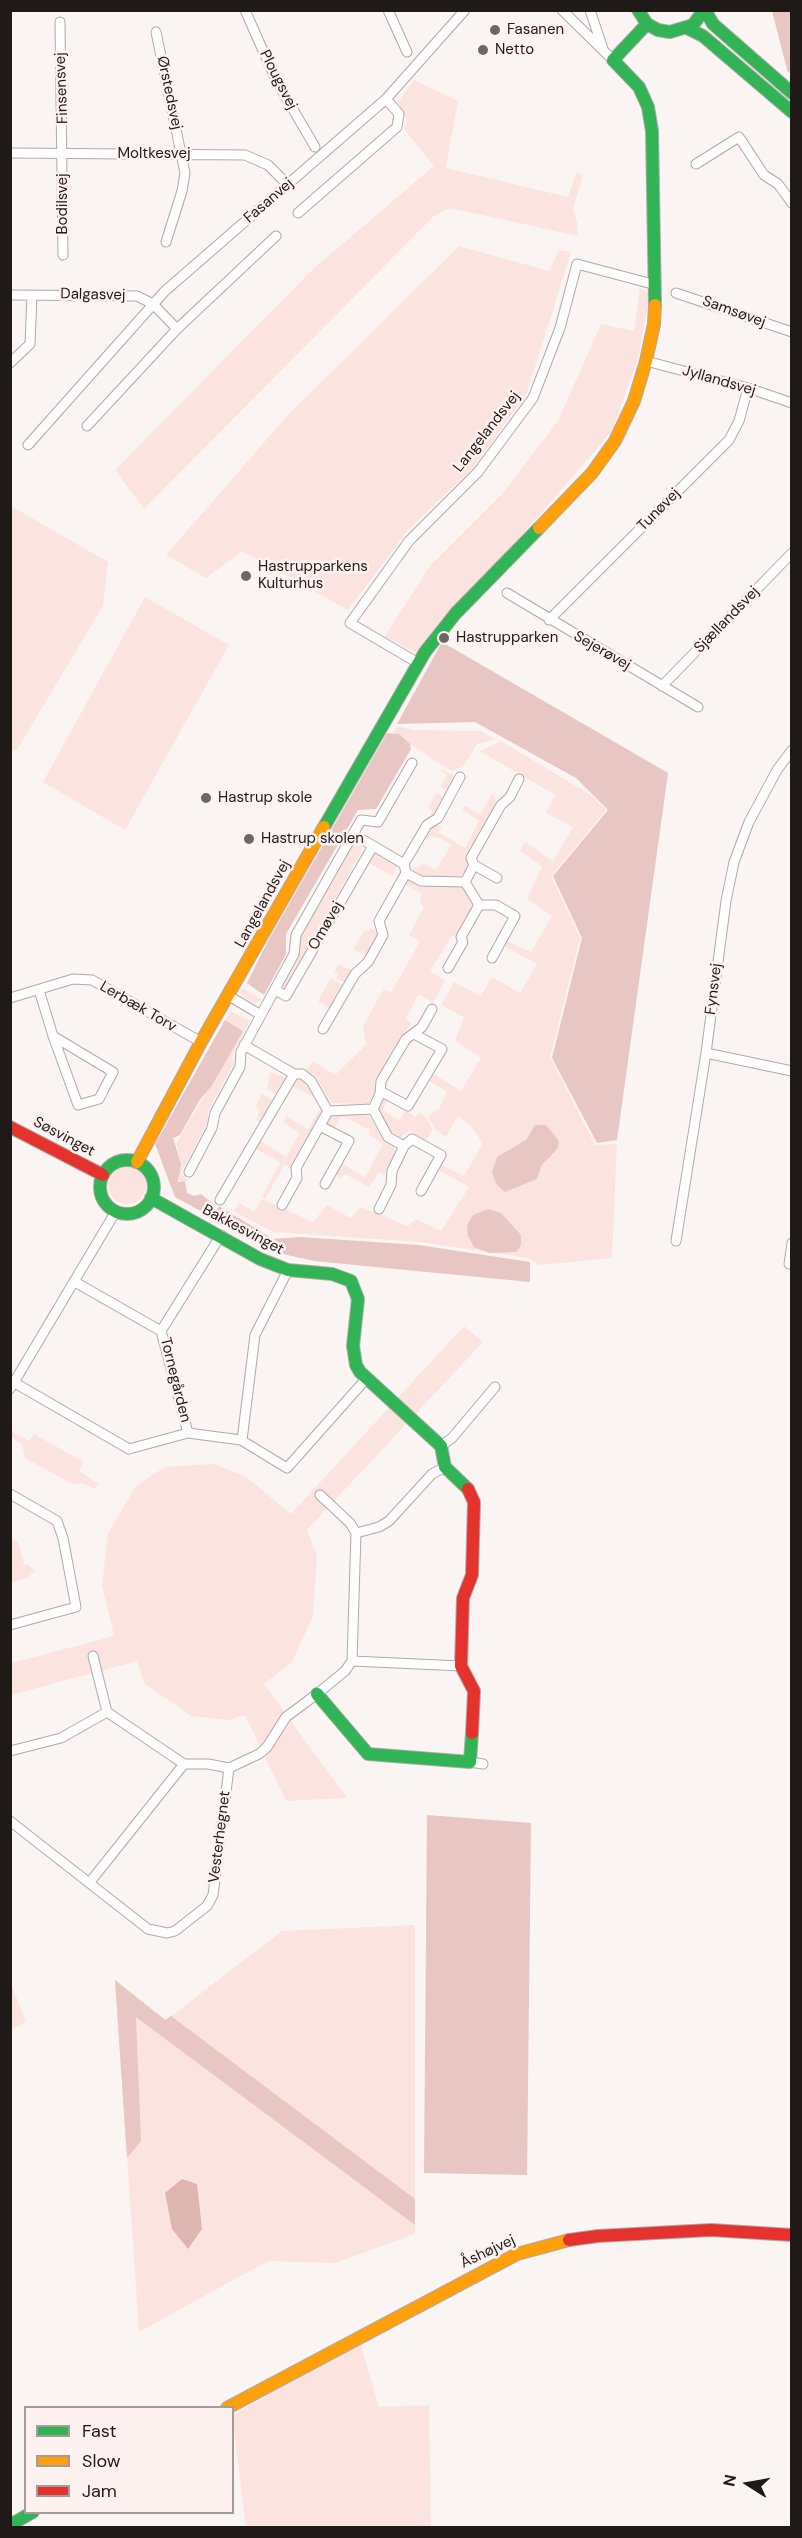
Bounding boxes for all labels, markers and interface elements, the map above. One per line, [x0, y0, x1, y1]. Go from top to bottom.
place label: Fasanen [507, 21, 564, 39]
marker: Fasanen [488, 23, 502, 37]
place label: Netto [495, 41, 534, 59]
marker: Netto [476, 43, 490, 57]
street label: Plougsvej [255, 47, 301, 113]
street label: Finsensvej [52, 52, 72, 124]
street label: Ørstedsvej [152, 55, 186, 131]
street label: Moltkesvej [117, 145, 191, 163]
street label: Bodilsvej [54, 173, 72, 235]
street label: Fasanvej [241, 175, 297, 227]
street label: Dalgasvej [60, 285, 126, 305]
street label: Samsøvej [700, 292, 768, 332]
street label: Jyllandsvej [680, 362, 758, 400]
street label: Langelandsvej [450, 388, 524, 476]
street label: Tunøvej [634, 485, 684, 535]
place label: Hastrupparkens Kulturhus [258, 558, 368, 593]
marker: Hastrupparkens Kulturhus [239, 569, 253, 583]
street label: Sjællandsvej [691, 583, 763, 657]
street label: Sejerøvej [570, 627, 634, 675]
place label: Hastrupparken [456, 629, 558, 647]
marker: Hastrupparken [437, 631, 451, 645]
place label: Hastrup skole [218, 789, 312, 807]
marker: Hastrup skole [199, 791, 213, 805]
place label: Hastrup skolen [261, 830, 364, 848]
marker: Hastrup skolen [242, 832, 256, 846]
street label: Langelandsvej [231, 857, 295, 951]
street label: Omøvej [305, 898, 347, 954]
street label: Fynsvej [702, 962, 726, 1016]
street label: Lerbæk Torv [96, 978, 180, 1036]
street label: Søsvinget [30, 1113, 98, 1161]
street label: Bakkesvinget [199, 1201, 287, 1259]
street label: Tornegården [156, 1336, 194, 1424]
street label: Vesterhegnet [205, 1790, 235, 1884]
street label: Åshøjvej [458, 2232, 518, 2272]
legend [24, 2406, 234, 2514]
text: Fast [82, 2419, 117, 2443]
text: Slow [82, 2449, 121, 2473]
north arrow [718, 2454, 778, 2514]
text: N [718, 2473, 741, 2488]
text: Jam [82, 2479, 117, 2503]

